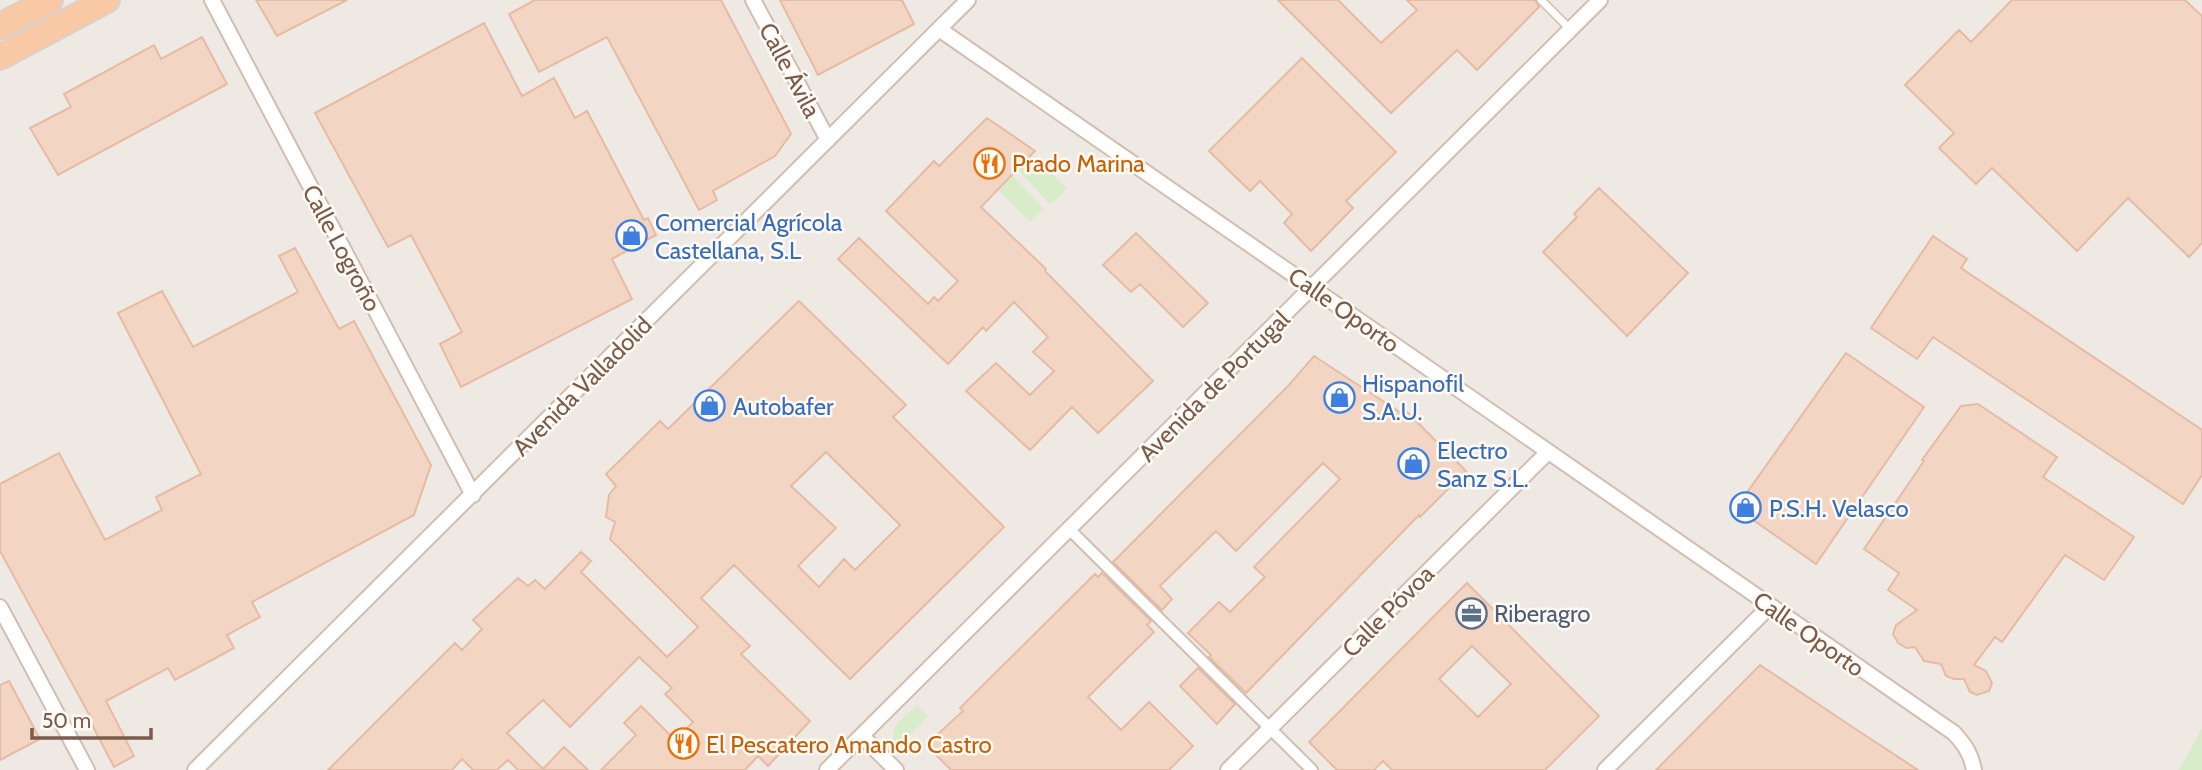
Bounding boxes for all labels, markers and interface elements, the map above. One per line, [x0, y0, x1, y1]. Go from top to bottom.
street label: Calle Ávila [753, 18, 827, 123]
restaurant icon: Prado Marina [972, 146, 1006, 180]
place label: Prado Marina [1012, 149, 1145, 178]
street label: Calle Logroño [297, 180, 387, 316]
place label: Comercial Agrícola Castellana, S.L [655, 208, 843, 265]
shop icon: Comercial Agrícola Castellana, S.L [615, 219, 649, 253]
street label: Calle Oporto [1283, 261, 1405, 359]
street label: Avenida de Portugal [1132, 304, 1296, 468]
street label: Avenida Valladolid [506, 310, 658, 462]
place label: Hispanofil S.A.U. [1362, 369, 1464, 426]
shop icon: Hispanofil S.A.U. [1322, 380, 1356, 414]
shop icon: Autobafer [693, 389, 727, 423]
place label: Autobafer [733, 392, 834, 421]
place label: Electro Sanz S.L. [1437, 436, 1529, 493]
shop icon: Electro Sanz S.L. [1397, 447, 1431, 481]
shop icon: P.S.H. Velasco [1729, 491, 1763, 525]
place label: P.S.H. Velasco [1769, 494, 1909, 523]
street label: Calle Póvoa [1336, 559, 1440, 663]
street label: Calle Oporto [1748, 585, 1870, 683]
office icon: Riberagro [1454, 596, 1488, 630]
place label: Riberagro [1494, 599, 1590, 628]
scale bar [32, 696, 150, 740]
text: 50 m [42, 708, 91, 733]
restaurant icon: El Pescatero Amando Castro [666, 727, 700, 761]
place label: El Pescatero Amando Castro [706, 730, 992, 759]

